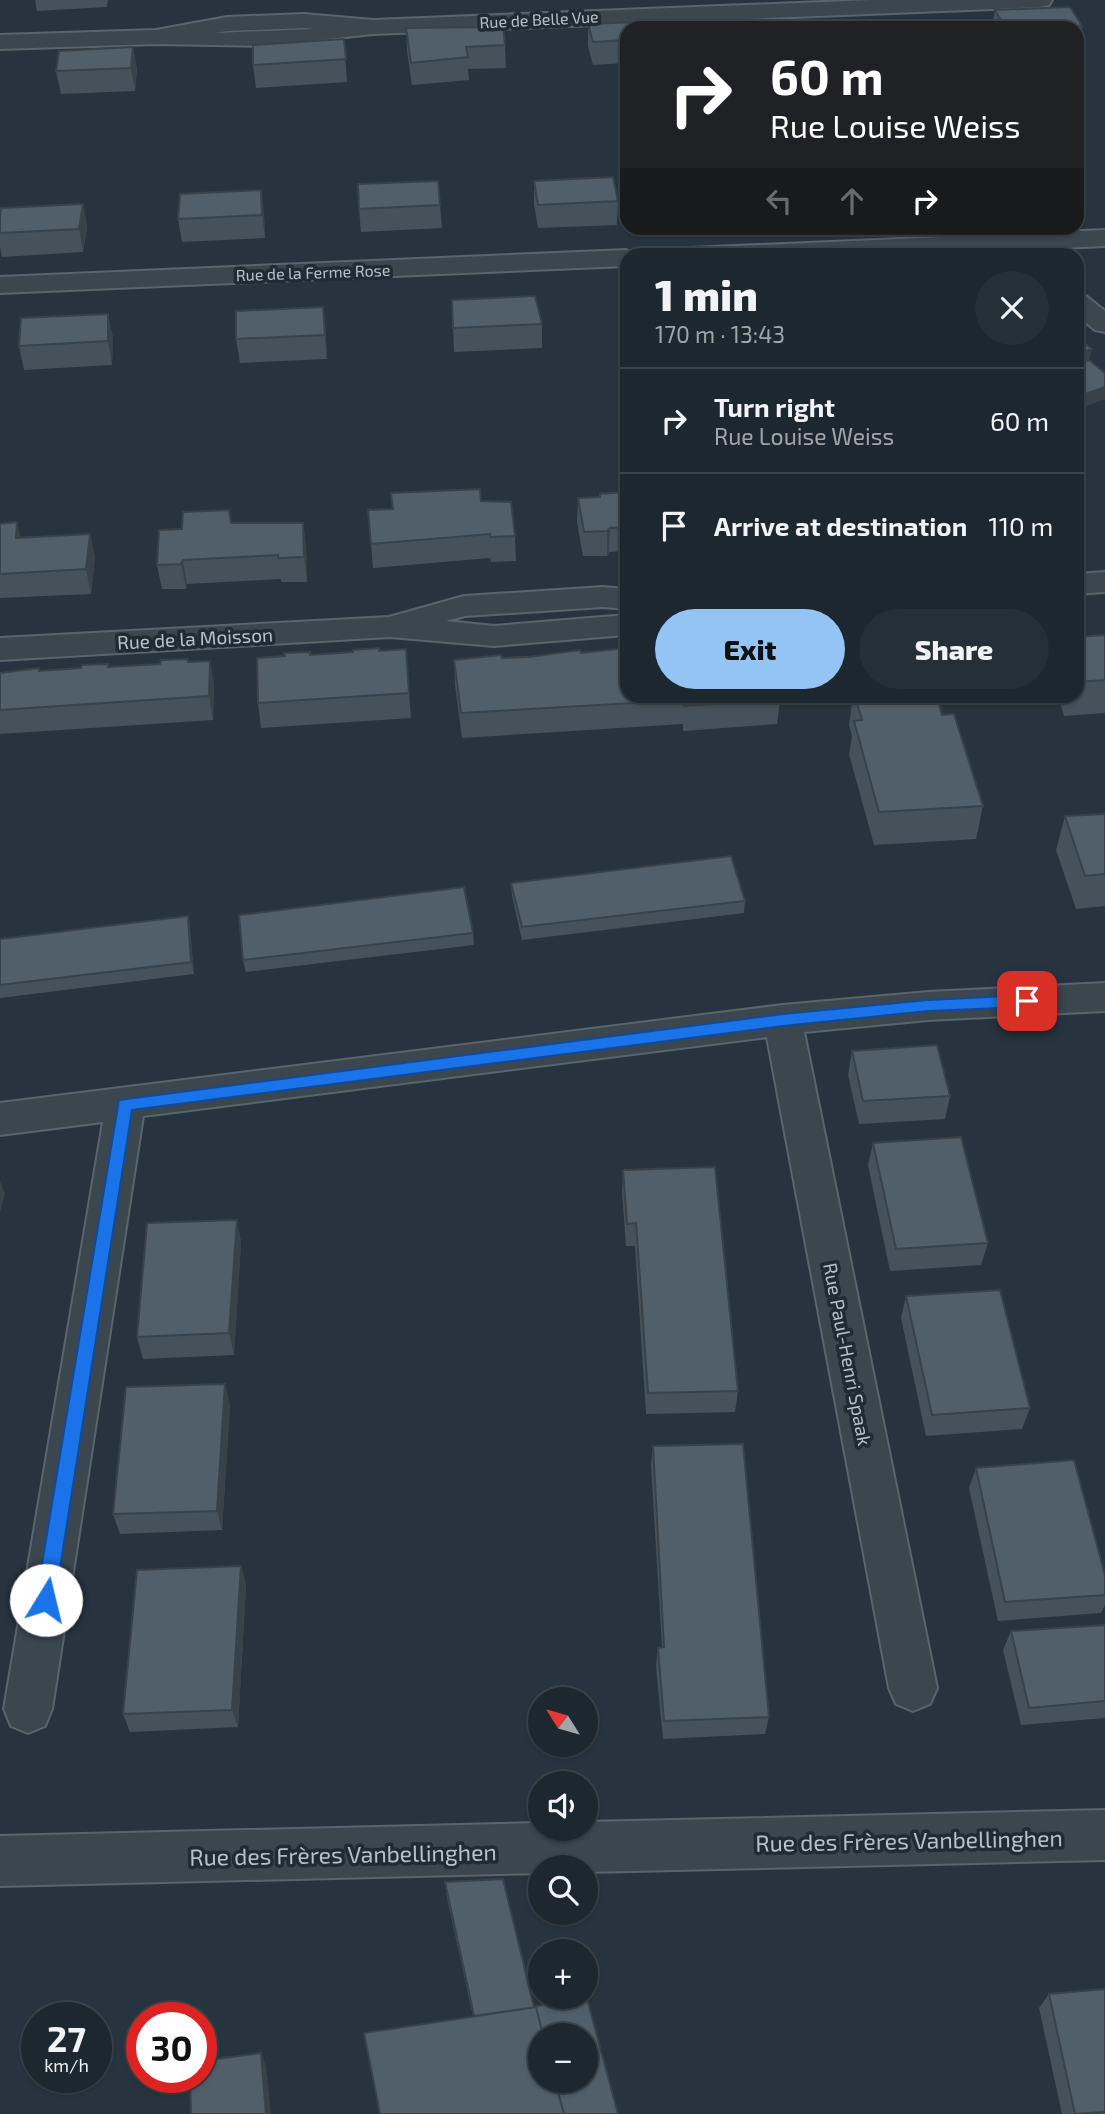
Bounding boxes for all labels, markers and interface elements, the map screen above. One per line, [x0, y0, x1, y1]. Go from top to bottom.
street label: Rue de Belle Vue [479, 6, 599, 32]
text: 60 m [770, 46, 884, 105]
icon: right [655, 49, 746, 140]
text: Rue Louise Weiss [770, 106, 1021, 144]
icon: left [760, 182, 798, 220]
icon: ahead [833, 182, 871, 220]
icon: right [906, 182, 944, 220]
street label: Rue de la Ferme Rose [235, 260, 391, 284]
text: 1 min [655, 269, 758, 319]
button: close [975, 271, 1049, 345]
text: 170 m · 13:43 [655, 320, 785, 348]
text: Turn right [714, 391, 835, 422]
icon: right [655, 402, 693, 440]
text: 60 m [990, 405, 1049, 436]
text: Rue Louise Weiss [714, 422, 894, 450]
icon: arrive [655, 507, 693, 545]
text: Arrive at destination [714, 510, 967, 541]
text: 110 m [988, 510, 1053, 541]
button: Exit [655, 609, 845, 689]
button: Share [859, 609, 1049, 689]
street label: Rue de la Moisson [117, 622, 273, 654]
pin [997, 971, 1057, 1031]
icon: arrive [1008, 982, 1046, 1020]
street label: Rue Paul-Henri Spaak [819, 1261, 877, 1448]
position arrow [9, 1563, 83, 1637]
north arrow [528, 1687, 598, 1757]
map controls [528, 1687, 598, 2093]
button: sound [528, 1771, 598, 1841]
street label: Rue des Frères Vanbellinghen [755, 1823, 1063, 1857]
street label: Rue des Frères Vanbellinghen [189, 1837, 497, 1871]
button: search [528, 1855, 598, 1925]
button: + [528, 1939, 598, 2009]
speed limit sign: 30 [126, 2002, 217, 2093]
text: 27 [47, 2017, 86, 2059]
button: − [528, 2023, 598, 2093]
text: km/h [44, 2054, 89, 2076]

